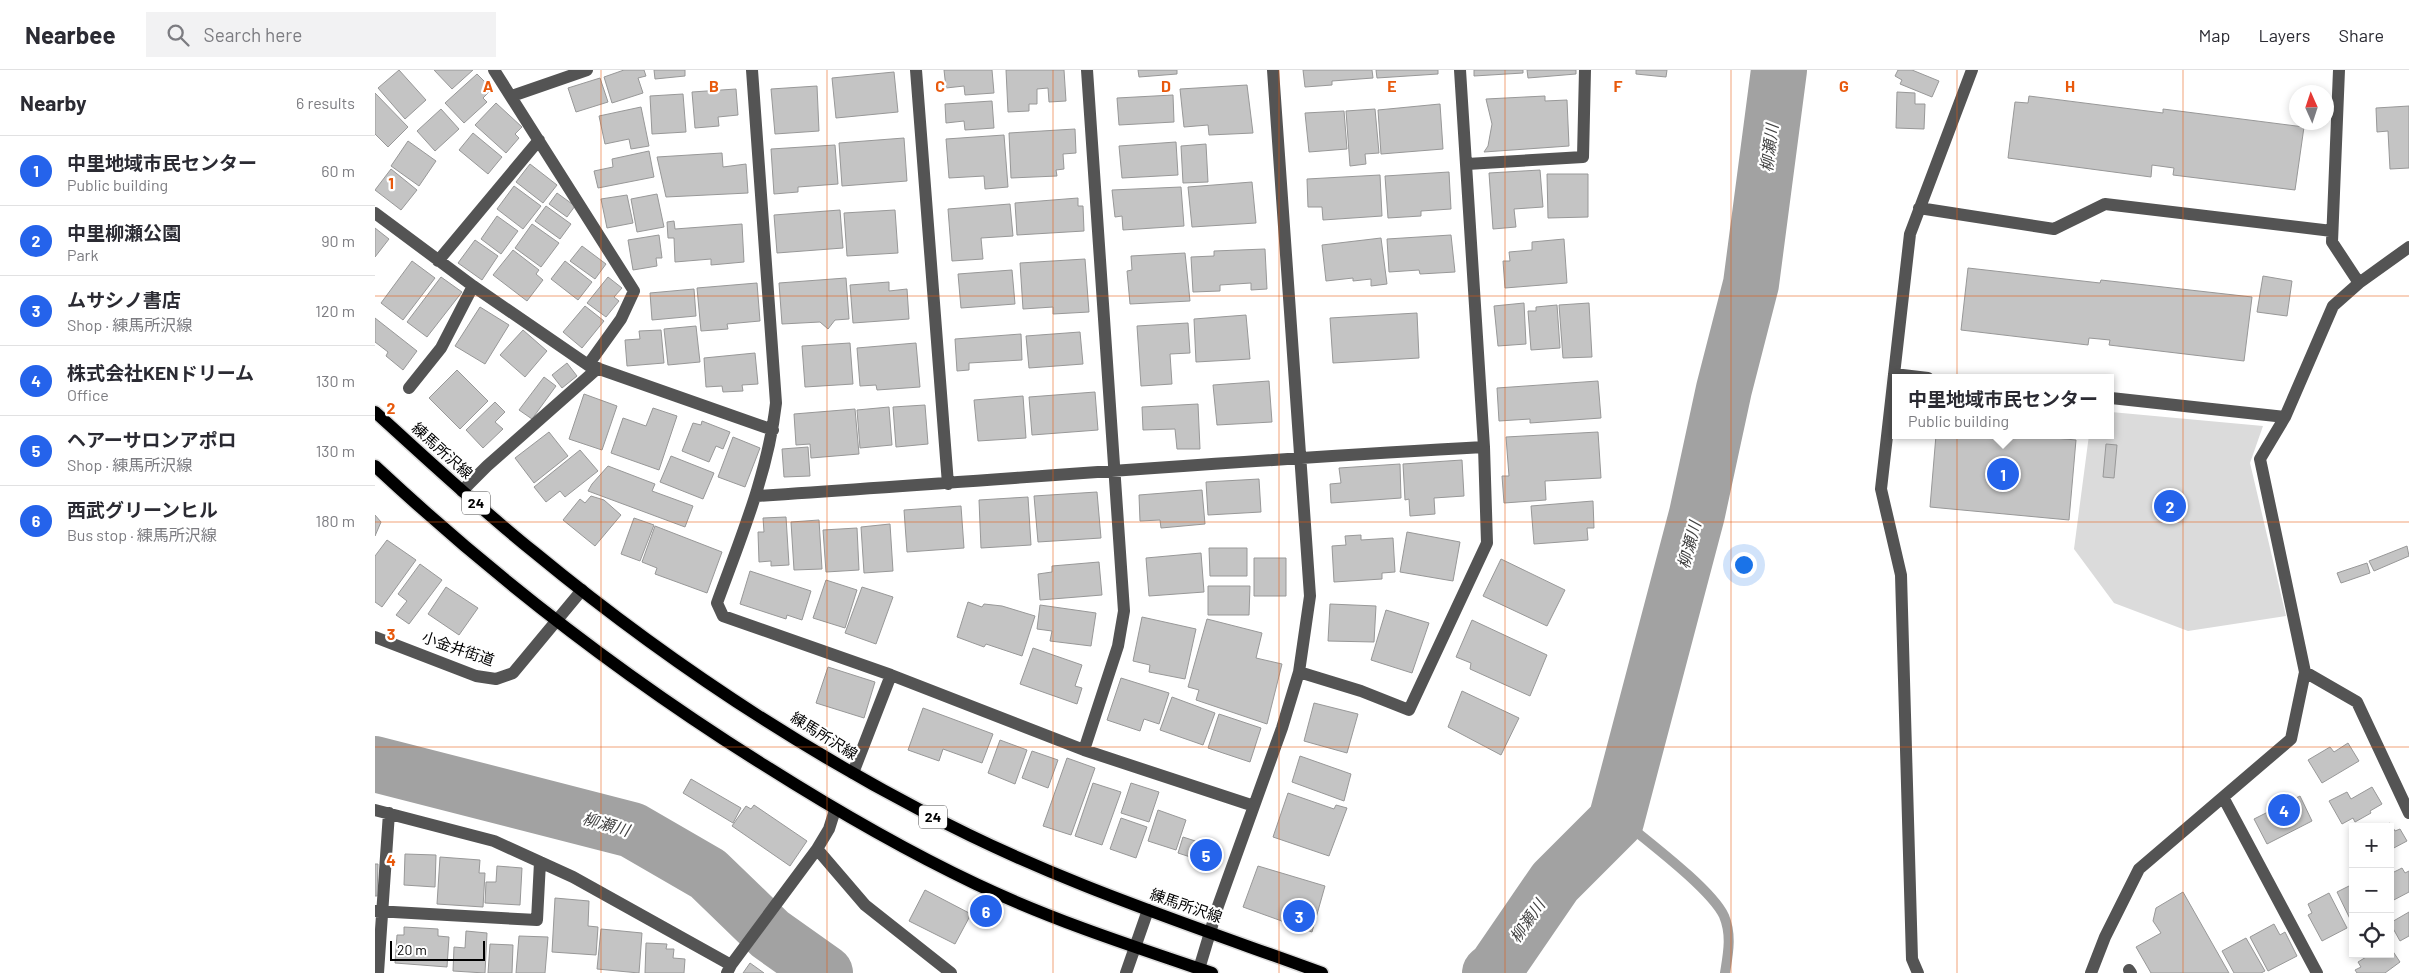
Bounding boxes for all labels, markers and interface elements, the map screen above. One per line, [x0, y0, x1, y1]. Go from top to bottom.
search box [146, 12, 496, 57]
text: Nearbee [25, 20, 116, 49]
icon: search [164, 21, 192, 49]
text: Search here [204, 23, 302, 46]
text: Map [2198, 24, 2230, 46]
text: Layers [2258, 24, 2311, 46]
text: Share [2339, 24, 2384, 46]
text: A [483, 76, 494, 95]
text: B [709, 76, 719, 95]
text: C [935, 76, 945, 95]
text: D [1161, 76, 1171, 95]
text: E [1387, 76, 1397, 95]
text: F [1614, 76, 1623, 95]
text: G [1839, 76, 1849, 95]
text: H [2065, 76, 2075, 95]
north arrow [2289, 85, 2334, 130]
text: Nearby [20, 90, 86, 115]
text: 6 results [296, 93, 355, 112]
water label: 柳瀬川 [1756, 121, 1781, 173]
text: 中里地域市民センター [67, 151, 257, 174]
text: 1 [33, 161, 39, 180]
text: 60 m [321, 161, 355, 180]
text: 1 [388, 173, 394, 192]
text: Public building [67, 175, 168, 194]
text: 中里柳瀬公園 [67, 221, 181, 244]
text: 2 [32, 231, 40, 250]
text: 90 m [321, 231, 355, 250]
text: Park [67, 245, 98, 264]
text: ムサシノ書店 [67, 288, 181, 311]
text: 3 [32, 301, 40, 320]
text: 120 m [315, 301, 355, 320]
text: Shop · 練馬所沢線 [67, 315, 192, 334]
text: 株式会社KENドリーム [67, 361, 254, 384]
text: 4 [31, 371, 41, 390]
text: 130 m [316, 371, 355, 390]
popup [1892, 374, 2114, 439]
text: Office [67, 385, 109, 404]
text: 中里地域市民センター [1908, 387, 2098, 410]
text: 2 [387, 398, 396, 417]
text: Public building [1908, 411, 2009, 430]
street label: 練馬所沢線 [409, 418, 477, 482]
text: ヘアーサロンアポロ [67, 428, 236, 451]
text: 5 [32, 441, 40, 460]
text: 130 m [316, 441, 355, 460]
text: Shop · 練馬所沢線 [67, 455, 192, 474]
pin: 1 [1987, 455, 2019, 493]
pin: 2 [2154, 487, 2186, 525]
road number: 24 [462, 492, 490, 514]
text: 西武グリーンヒル [67, 498, 218, 521]
text: 6 [32, 511, 40, 530]
text: 180 m [316, 511, 355, 530]
water label: 柳瀬川 [1673, 517, 1704, 571]
text: Bus stop · 練馬所沢線 [67, 525, 217, 544]
your location [1731, 552, 1757, 578]
text: 3 [387, 624, 395, 643]
street label: 小金井街道 [420, 627, 497, 669]
street label: 練馬所沢線 [788, 708, 861, 763]
pin: 4 [2268, 791, 2300, 829]
road number: 24 [919, 806, 947, 829]
water label: 柳瀬川 [580, 808, 634, 840]
map controls [2349, 823, 2394, 958]
button: + [2349, 823, 2394, 868]
pin: 5 [1190, 836, 1222, 874]
text: 4 [386, 850, 396, 869]
button: − [2349, 868, 2394, 913]
street label: 練馬所沢線 [1148, 884, 1225, 926]
pin: 6 [970, 892, 1002, 930]
water label: 柳瀬川 [1505, 894, 1549, 946]
pin: 3 [1283, 897, 1315, 935]
button: locate [2349, 913, 2394, 958]
scale bar [390, 938, 485, 961]
text: 20 m [397, 941, 427, 958]

